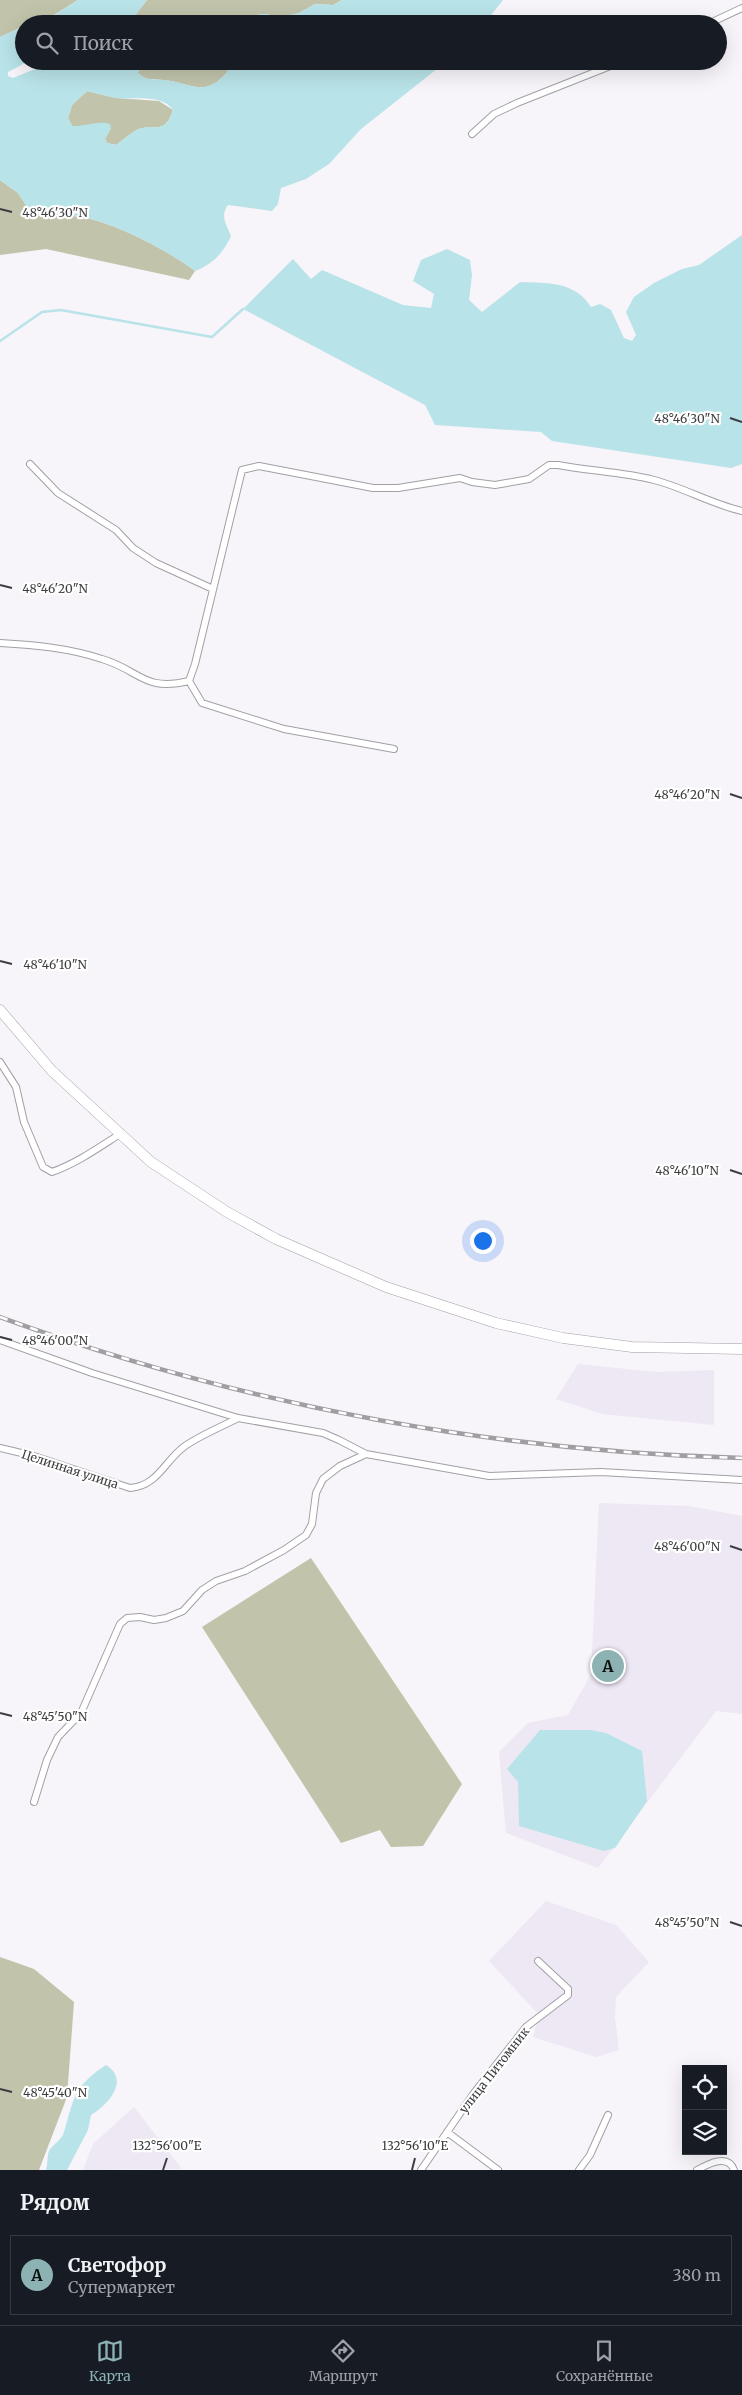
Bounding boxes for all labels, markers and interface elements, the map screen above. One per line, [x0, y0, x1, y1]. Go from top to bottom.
search box [15, 15, 727, 70]
icon: search [33, 29, 61, 57]
text: Поиск [73, 31, 133, 55]
text: 48°46'30"N [22, 205, 88, 220]
text: 48°46'30"N [654, 411, 720, 426]
text: 48°46'20"N [22, 581, 89, 596]
text: 48°46'20"N [654, 787, 721, 802]
text: 48°46'10"N [23, 957, 87, 972]
text: 48°46'10"N [655, 1163, 719, 1178]
your location [470, 1228, 496, 1254]
text: 48°46'00"N [22, 1333, 89, 1348]
street label: Целинная улица [20, 1446, 121, 1492]
text: 48°46'00"N [654, 1539, 721, 1554]
pin: A [592, 1647, 624, 1685]
text: 48°45'50"N [23, 1709, 88, 1724]
text: 48°45'50"N [655, 1915, 720, 1930]
street label: улица Питомник [456, 2024, 532, 2116]
map controls [682, 2065, 727, 2155]
button: locate [682, 2065, 727, 2110]
text: 48°45'40"N [23, 2085, 88, 2100]
button: layers [682, 2110, 727, 2155]
text: 132°56'00"E [133, 2138, 202, 2153]
text: 132°56'10"E [382, 2138, 449, 2153]
text: Рядом [20, 2189, 90, 2216]
text: Светофор [68, 2253, 166, 2277]
text: A [31, 2265, 43, 2285]
text: 380 m [673, 2265, 721, 2285]
text: Супермаркет [68, 2277, 175, 2297]
tab: Карта [89, 2337, 131, 2385]
tab: Маршрут [309, 2337, 378, 2385]
tab: Сохранённые [556, 2337, 653, 2385]

